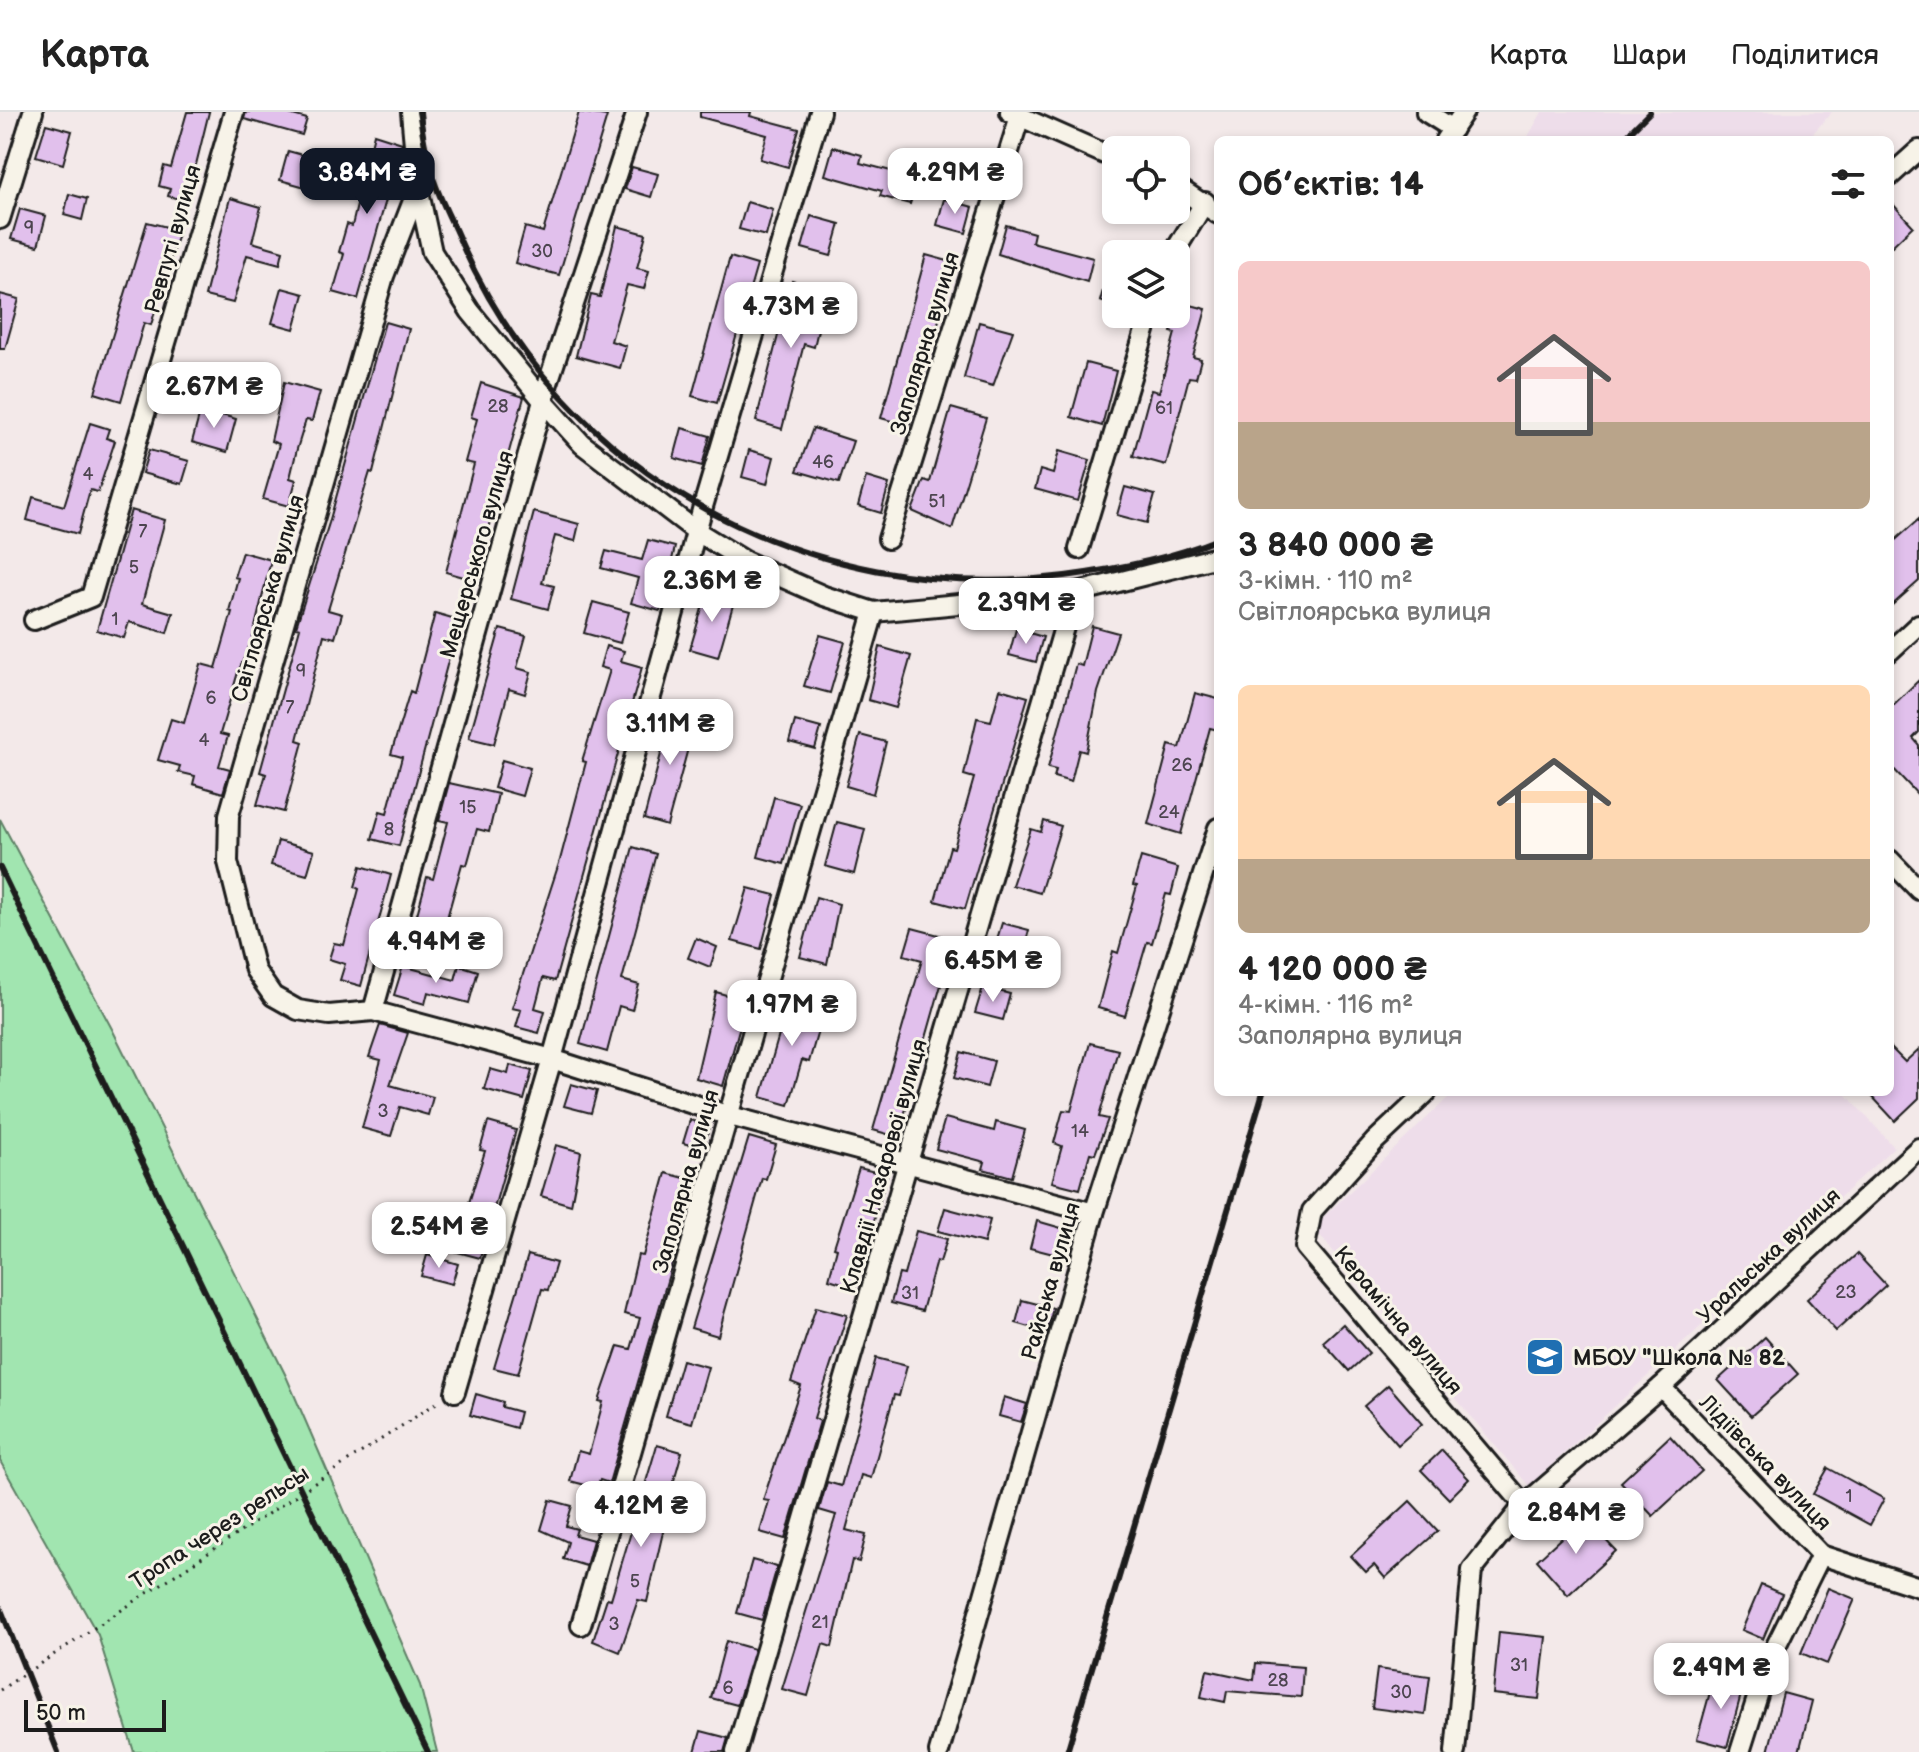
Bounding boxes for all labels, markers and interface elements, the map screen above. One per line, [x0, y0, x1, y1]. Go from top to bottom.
text: Карта [40, 33, 149, 78]
text: Карта [1489, 39, 1568, 72]
text: Шари [1612, 39, 1687, 72]
text: Поділитися [1731, 39, 1879, 72]
map controls [1102, 136, 1190, 328]
button: locate [1102, 136, 1190, 224]
pin: 3.84M ₴ [293, 148, 441, 216]
pin: 4.29M ₴ [881, 148, 1029, 216]
text: 3.84M ₴ [318, 158, 416, 189]
text: 4.29M ₴ [906, 158, 1004, 189]
street label: Ревпуті вулиця [139, 162, 208, 317]
icon: filters [1826, 162, 1870, 206]
text: Об’єктів: 14 [1238, 164, 1424, 205]
house number: 9 [24, 218, 34, 239]
button: layers [1102, 240, 1190, 328]
house number: 30 [531, 241, 553, 262]
street label: Заполярна вулиця [885, 249, 966, 438]
pin: 4.73M ₴ [717, 282, 865, 350]
text: 4.73M ₴ [742, 292, 840, 323]
icon: home [1482, 313, 1626, 457]
pin: 2.67M ₴ [140, 362, 288, 430]
text: 2.67M ₴ [165, 372, 263, 403]
house number: 28 [487, 396, 509, 417]
house number: 61 [1155, 398, 1173, 419]
street label: Мещерського вулиця [435, 447, 520, 661]
house number: 46 [812, 452, 834, 473]
house number: 4 [83, 464, 94, 485]
house number: 51 [928, 491, 946, 512]
street label: Світлоярська вулиця [226, 492, 311, 705]
house number: 7 [139, 521, 148, 542]
text: 3 840 000 ₴ [1238, 525, 1433, 566]
pin: 2.36M ₴ [638, 556, 786, 624]
house number: 5 [129, 557, 139, 578]
text: 2.36M ₴ [662, 566, 762, 597]
text: 3-кімн. · 110 m² [1238, 566, 1413, 597]
pin: 2.39M ₴ [952, 578, 1100, 646]
text: 2.39M ₴ [977, 588, 1075, 619]
text: Світлоярська вулиця [1238, 597, 1491, 628]
house number: 1 [112, 609, 118, 630]
house number: 9 [296, 661, 306, 682]
house number: 6 [206, 688, 217, 709]
house number: 7 [286, 697, 295, 718]
pin: 3.11M ₴ [596, 699, 744, 767]
text: 3.11M ₴ [625, 709, 715, 740]
house number: 4 [199, 730, 210, 751]
icon: home [1482, 737, 1626, 881]
house number: 26 [1171, 755, 1193, 776]
house number: 15 [459, 797, 477, 818]
house number: 24 [1158, 802, 1180, 823]
house number: 8 [384, 819, 394, 840]
pin: 4.94M ₴ [362, 917, 510, 985]
text: 4.94M ₴ [387, 927, 485, 958]
pin: 6.45M ₴ [919, 936, 1067, 1004]
text: 6.45M ₴ [944, 946, 1042, 977]
text: 4 120 000 ₴ [1238, 949, 1427, 990]
pin: 1.97M ₴ [718, 980, 866, 1048]
text: 1.97M ₴ [745, 990, 839, 1021]
text: 4-кімн. · 116 m² [1238, 990, 1413, 1021]
text: Заполярна вулиця [1238, 1021, 1463, 1052]
street label: Клавдії Назарової вулиця [835, 1036, 934, 1297]
street label: Заполярна вулиця [647, 1086, 726, 1276]
house number: 3 [377, 1101, 389, 1122]
house number: 14 [1071, 1121, 1089, 1142]
street label: Уральська вулиця [1692, 1183, 1847, 1330]
street label: Райська вулиця [1016, 1199, 1087, 1363]
pin: 2.54M ₴ [365, 1202, 513, 1270]
text: 2.54M ₴ [390, 1212, 488, 1243]
street label: Керамічна вулиця [1328, 1241, 1468, 1401]
house number: 23 [1835, 1282, 1857, 1303]
house number: 31 [901, 1283, 919, 1304]
school or university icon: МБОУ "Школа № 82 [1524, 1336, 1566, 1378]
place label: МБОУ "Школа № 82 [1573, 1345, 1785, 1372]
street label: Лідіївська вулиця [1693, 1389, 1837, 1537]
street label: Тропа через рельсы [125, 1460, 314, 1596]
pin: 4.12M ₴ [567, 1481, 715, 1549]
house number: 1 [1846, 1486, 1852, 1507]
pin: 2.84M ₴ [1502, 1488, 1650, 1556]
text: 4.12M ₴ [594, 1491, 688, 1522]
text: 2.84M ₴ [1526, 1498, 1626, 1529]
house number: 5 [630, 1571, 640, 1592]
house number: 21 [811, 1612, 829, 1633]
house number: 3 [608, 1614, 620, 1635]
pin: 2.49M ₴ [1647, 1643, 1795, 1711]
text: 2.49M ₴ [1672, 1653, 1770, 1684]
house number: 31 [1510, 1655, 1528, 1676]
house number: 28 [1267, 1670, 1289, 1691]
house number: 6 [723, 1678, 734, 1699]
house number: 30 [1390, 1682, 1412, 1703]
scale bar [24, 1696, 166, 1732]
text: 50 m [36, 1700, 86, 1727]

